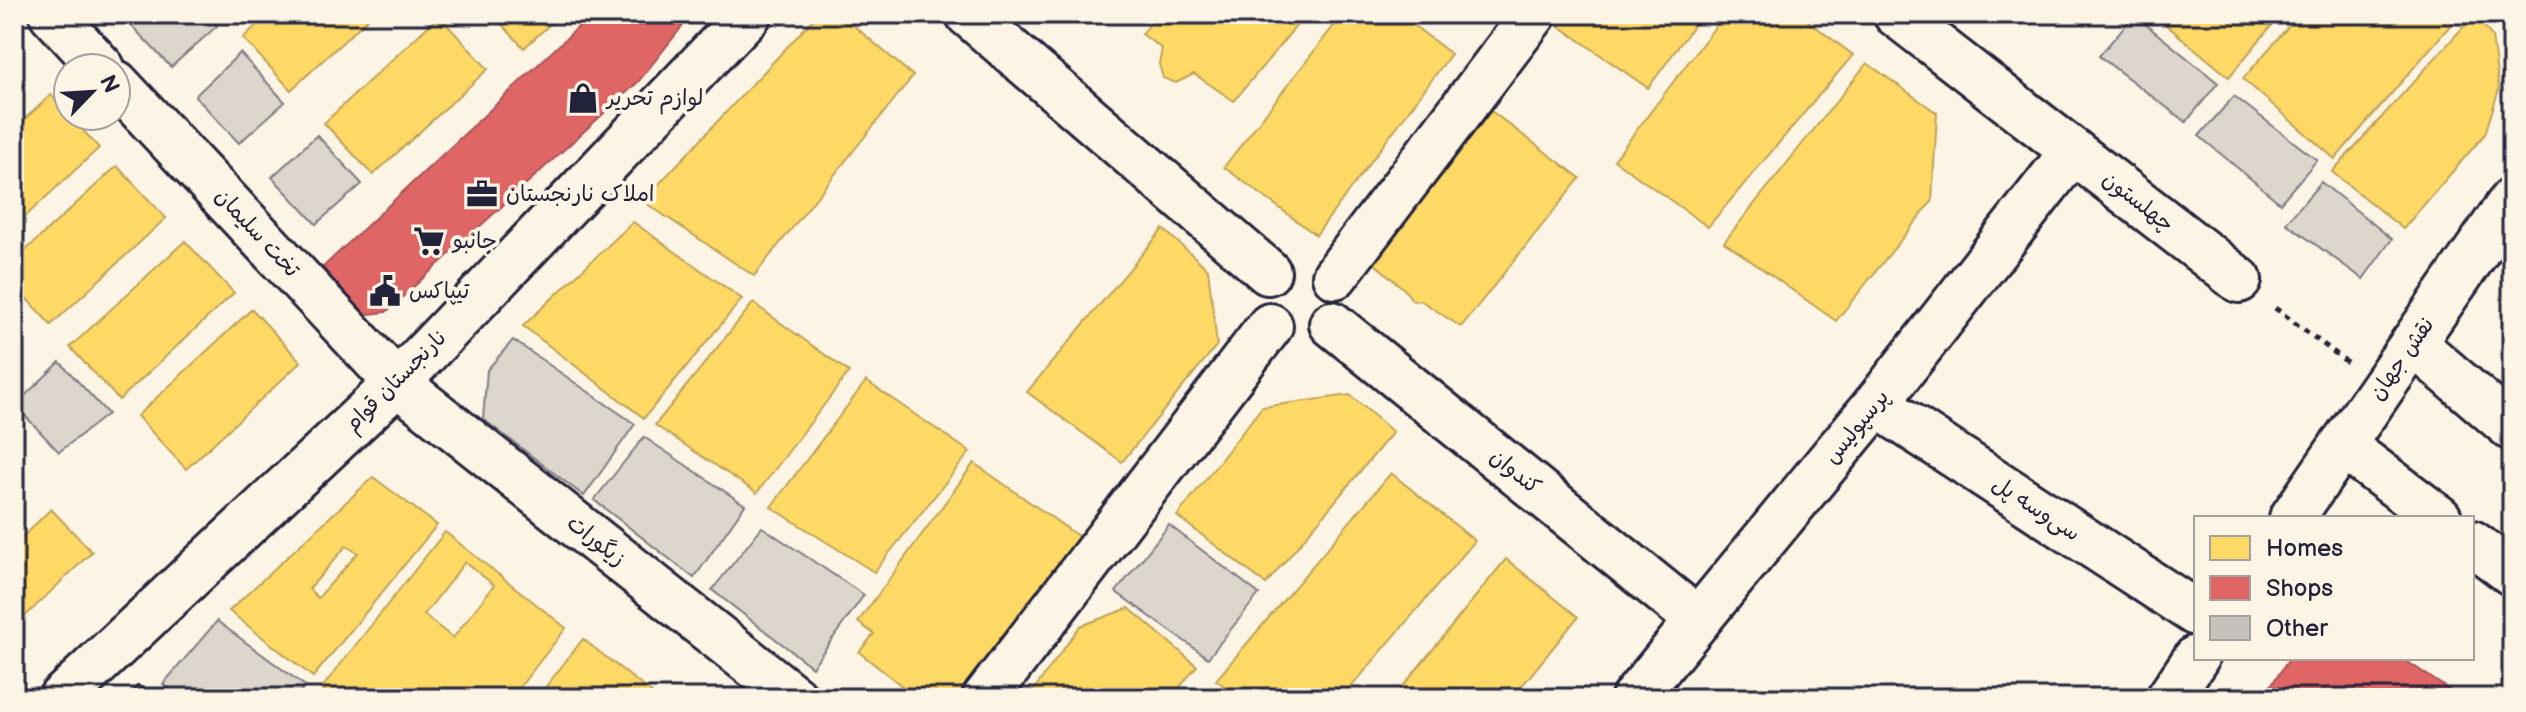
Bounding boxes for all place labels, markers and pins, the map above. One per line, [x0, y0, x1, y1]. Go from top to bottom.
shop icon: لوازم تحریر [566, 81, 600, 115]
place label: لوازم تحریر [605, 85, 703, 115]
office icon: املاک نارنجستان [465, 177, 499, 211]
place label: املاک نارنجستان [506, 181, 654, 208]
supermarket icon: جانبو [412, 224, 446, 258]
place label: جانبو [451, 228, 497, 255]
public building icon: تیپاکس [368, 274, 402, 308]
place label: تیپاکس [409, 278, 470, 305]

